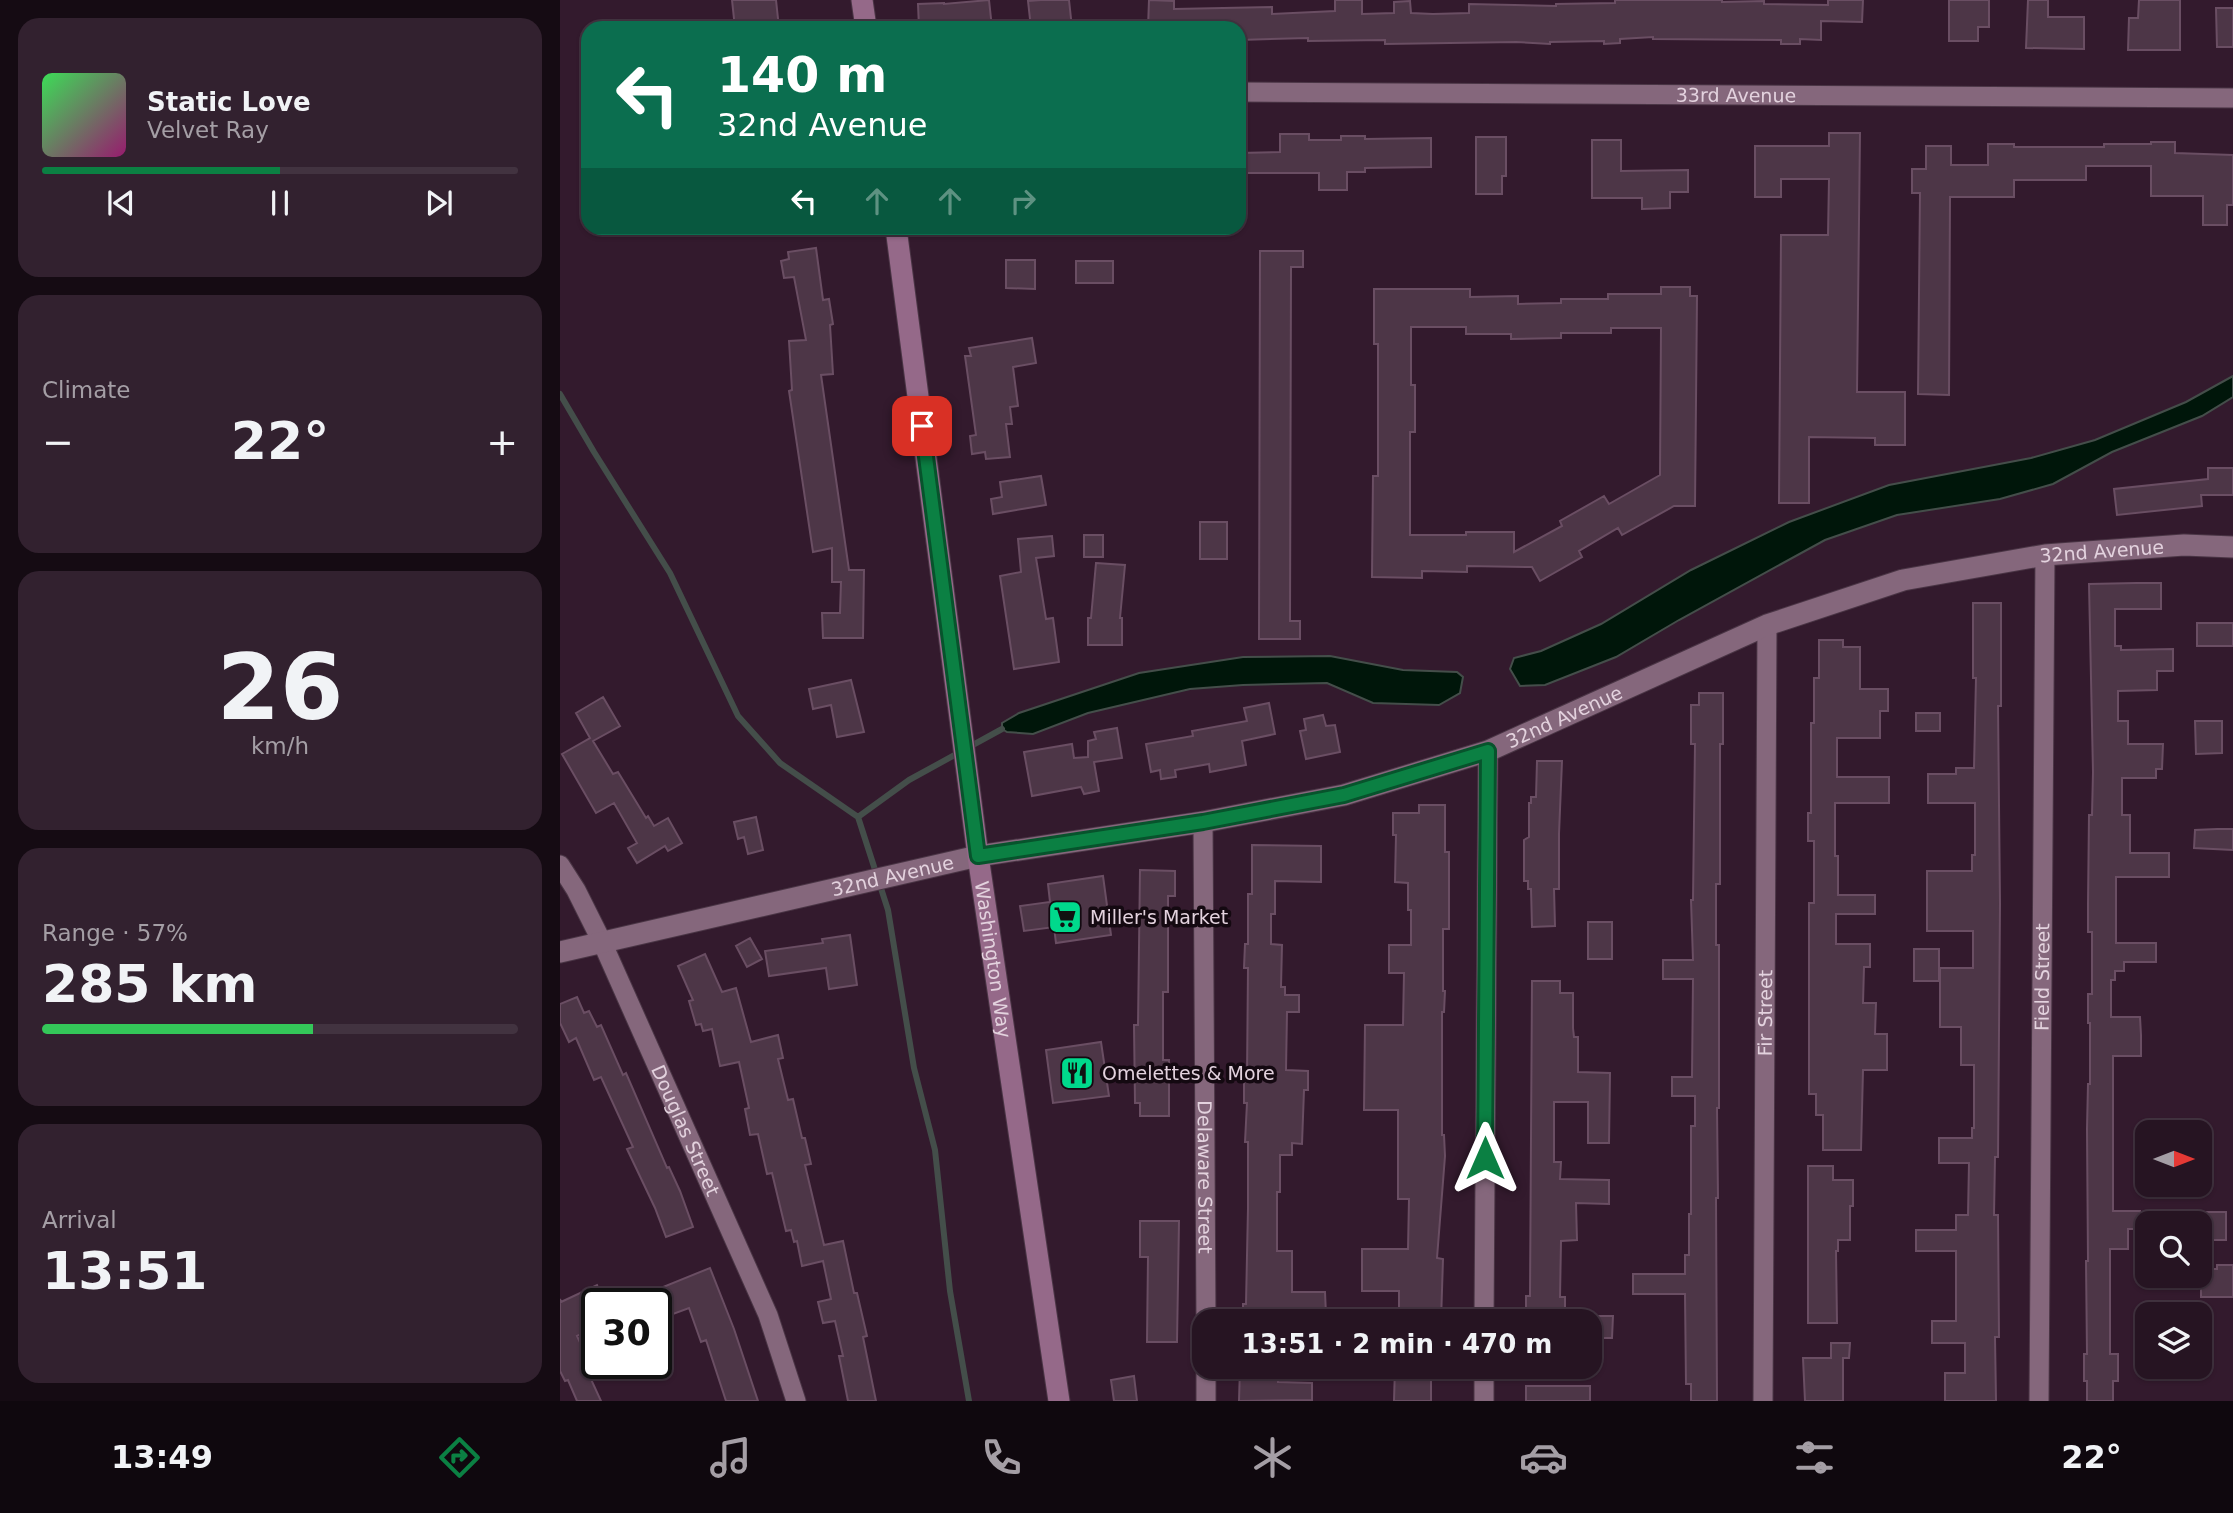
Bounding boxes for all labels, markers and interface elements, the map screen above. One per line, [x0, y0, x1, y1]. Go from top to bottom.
text: 140 m [717, 47, 887, 104]
icon: left [602, 49, 693, 140]
street label: 33rd Avenue [1676, 84, 1796, 106]
text: Static Love [147, 87, 311, 117]
text: 32nd Avenue [717, 106, 927, 144]
text: Velvet Ray [147, 117, 269, 143]
icon: left [785, 182, 823, 220]
icon: ahead [858, 182, 896, 220]
icon: ahead [931, 182, 969, 220]
icon: right [1004, 182, 1042, 220]
icon: previous [102, 184, 140, 222]
icon: pause [261, 184, 299, 222]
icon: next [420, 184, 458, 222]
text: Climate [42, 377, 131, 403]
pin [892, 396, 952, 456]
icon: arrive [903, 407, 941, 445]
text: 22° [231, 411, 329, 471]
text: − [42, 420, 74, 464]
text: + [486, 420, 518, 464]
street label: 32nd Avenue [2039, 535, 2165, 566]
text: 26 [217, 635, 343, 740]
street label: 32nd Avenue [1503, 681, 1626, 752]
text: km/h [251, 733, 309, 759]
street label: 32nd Avenue [829, 851, 956, 900]
street label: Washington Way [971, 880, 1016, 1039]
supermarket icon: Miller's Market [1046, 898, 1084, 936]
place label: Miller's Market [1090, 906, 1228, 928]
text: Range · 57% [42, 920, 188, 946]
street label: Field Street [2031, 923, 2053, 1031]
text: 285 km [42, 954, 257, 1014]
street label: Fir Street [1754, 970, 1776, 1056]
restaurant icon: Omelettes & More [1058, 1054, 1096, 1092]
street label: Douglas Street [647, 1061, 725, 1199]
place label: Omelettes & More [1102, 1062, 1275, 1084]
street label: Delaware Street [1194, 1100, 1217, 1254]
north arrow [2135, 1120, 2212, 1197]
map controls [2135, 1120, 2212, 1379]
position arrow [1448, 1121, 1522, 1195]
text: Arrival [42, 1207, 117, 1233]
button: search [2135, 1211, 2212, 1288]
text: 13:51 [42, 1241, 208, 1301]
speed limit sign: 30 [581, 1288, 672, 1379]
button: layers [2135, 1302, 2212, 1379]
text: 13:51 · 2 min · 470 m [1242, 1329, 1552, 1359]
icon: directions [435, 1433, 484, 1482]
icon: music [706, 1433, 755, 1482]
icon: phone [977, 1433, 1026, 1482]
icon: climate [1248, 1433, 1297, 1482]
icon: car [1519, 1433, 1568, 1482]
icon: filters [1790, 1433, 1839, 1482]
text: 13:49 [111, 1438, 213, 1476]
text: 22° [2061, 1438, 2122, 1476]

